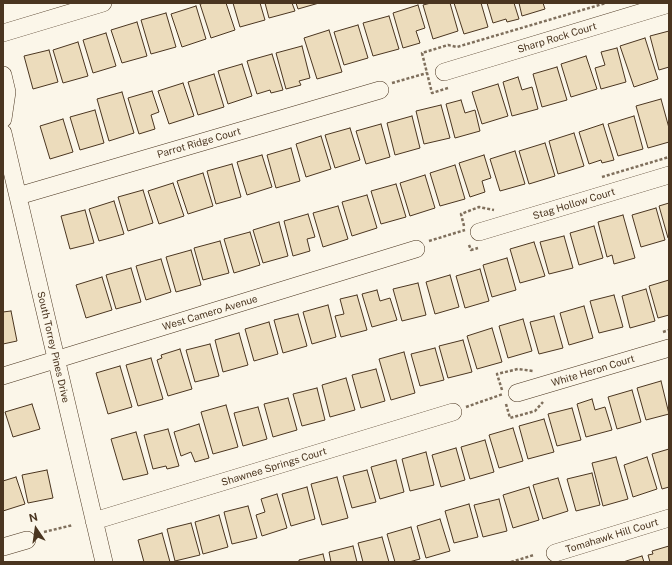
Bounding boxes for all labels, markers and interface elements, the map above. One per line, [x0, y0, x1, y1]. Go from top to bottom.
street label: Sharp Rock Court [516, 20, 598, 56]
street label: Parrot Ridge Court [156, 125, 242, 161]
street label: Stag Hollow Court [531, 186, 617, 222]
street label: South Torrey Pines Drive [34, 290, 72, 404]
street label: West Camero Avenue [161, 293, 259, 333]
street label: White Heron Court [550, 353, 636, 389]
street label: Shawnee Springs Court [220, 445, 328, 489]
north arrow [16, 509, 56, 549]
text: N [28, 510, 39, 524]
street label: Tomahawk Hill Court [564, 516, 660, 556]

